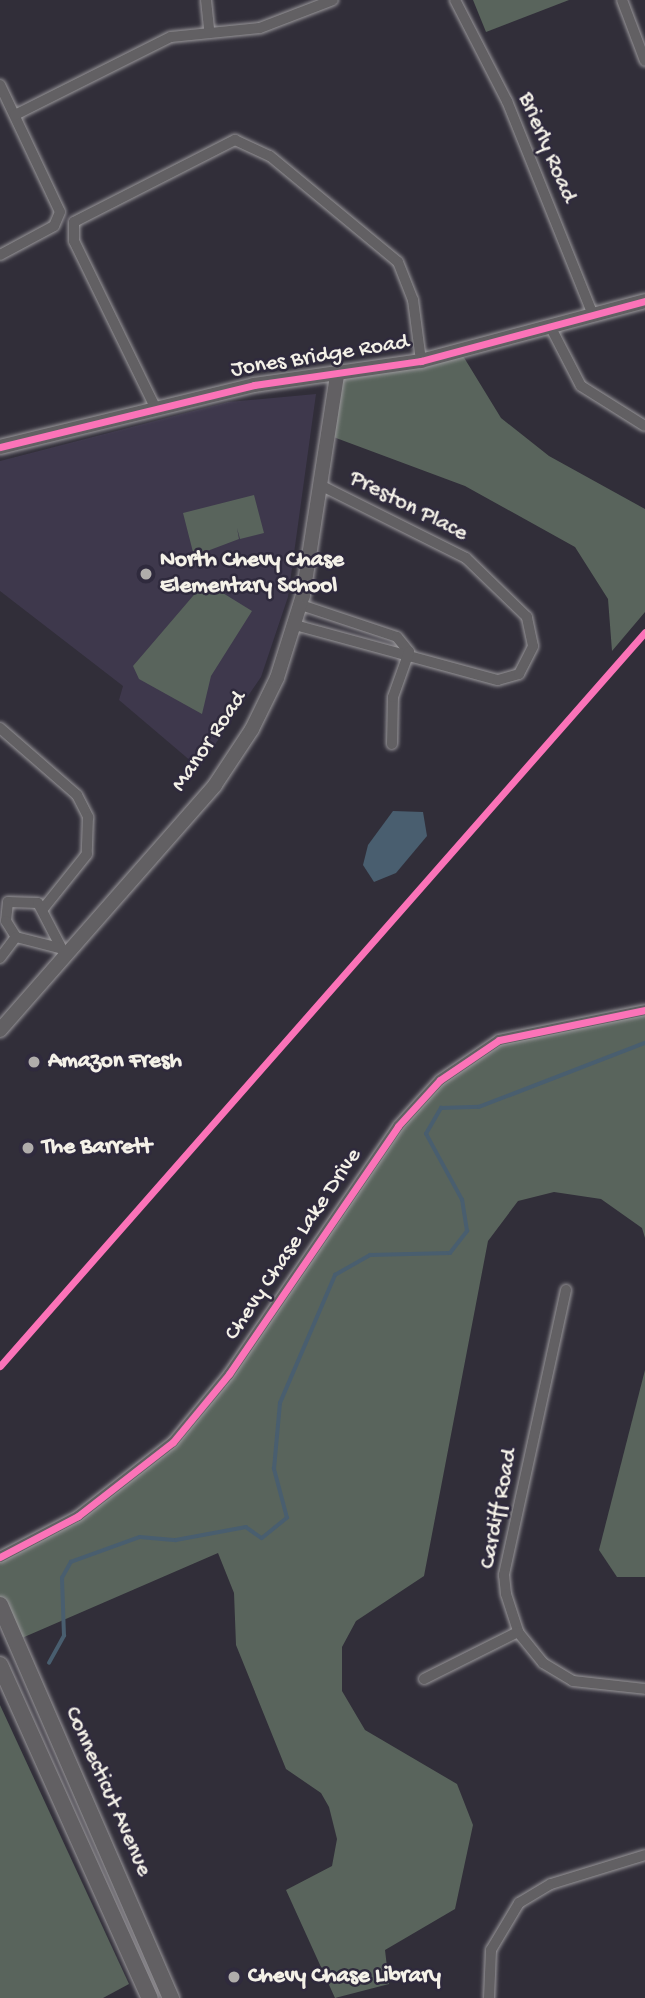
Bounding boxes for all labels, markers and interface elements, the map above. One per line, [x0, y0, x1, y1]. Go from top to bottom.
street label: Brierly Road [510, 89, 582, 207]
street label: Jones Bridge Road [229, 329, 411, 385]
street label: Preston Place [344, 465, 472, 549]
place label: North Chevy Chase Elementary School [160, 547, 344, 601]
marker: North Chevy Chase Elementary School [138, 566, 154, 582]
street label: Manor Road [166, 686, 254, 798]
place label: Amazon Fresh [48, 1048, 182, 1076]
marker: Amazon Fresh [26, 1054, 42, 1070]
place label: The Barrett [42, 1134, 152, 1162]
marker: The Barrett [20, 1140, 36, 1156]
street label: Chevy Chase Lake Drive [219, 1144, 369, 1346]
street label: Cardiff Road [475, 1447, 525, 1571]
street label: Connecticut Avenue [57, 1703, 157, 1881]
place label: Chevy Chase Library [248, 1963, 441, 1991]
marker: Chevy Chase Library [226, 1969, 242, 1985]

